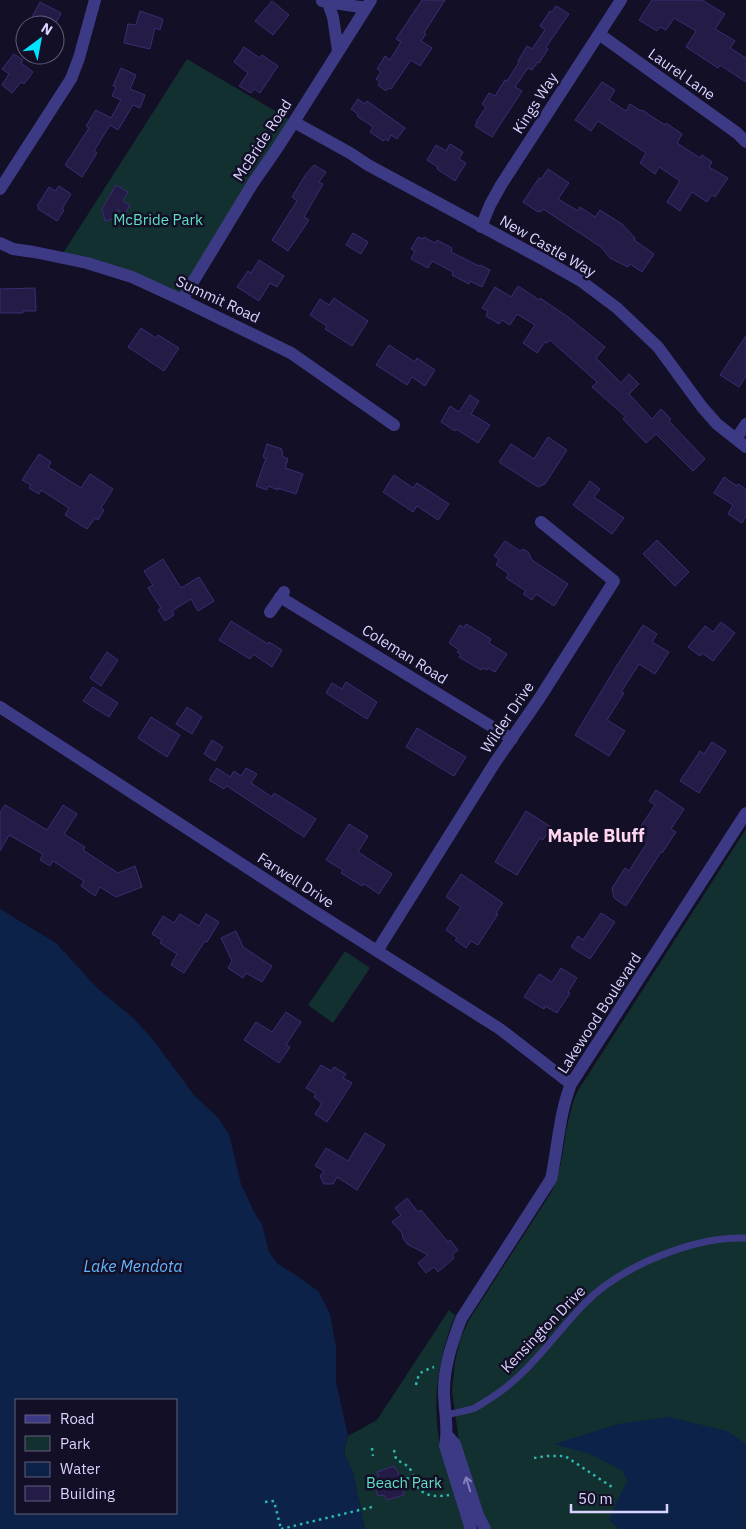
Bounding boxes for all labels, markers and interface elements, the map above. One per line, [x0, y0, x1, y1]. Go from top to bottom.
north arrow [15, 15, 65, 65]
text: N [38, 19, 56, 39]
street label: Laurel Lane [645, 44, 719, 104]
street label: Kings Way [508, 68, 562, 137]
street label: McBride Road [229, 96, 295, 184]
park label: McBride Park [113, 210, 203, 229]
street label: New Castle Way [496, 211, 600, 282]
street label: Summit Road [173, 271, 263, 327]
street label: Coleman Road [359, 620, 451, 688]
street label: Wilder Drive [476, 678, 538, 756]
district label: Maple Bluff [547, 824, 645, 847]
street label: Farwell Drive [254, 848, 338, 912]
street label: Lakewood Boulevard [553, 949, 645, 1077]
water label: Lake Mendota [84, 1256, 182, 1276]
street label: Kensington Drive [497, 1281, 589, 1377]
legend [15, 1399, 178, 1514]
text: Road [60, 1409, 95, 1428]
text: Park [60, 1434, 90, 1453]
text: Water [60, 1459, 101, 1478]
park label: Beach Park [366, 1473, 442, 1492]
one-way arrow [462, 1476, 472, 1492]
scale bar [571, 1482, 667, 1514]
text: Building [60, 1484, 115, 1503]
text: 50 m [578, 1489, 613, 1508]

